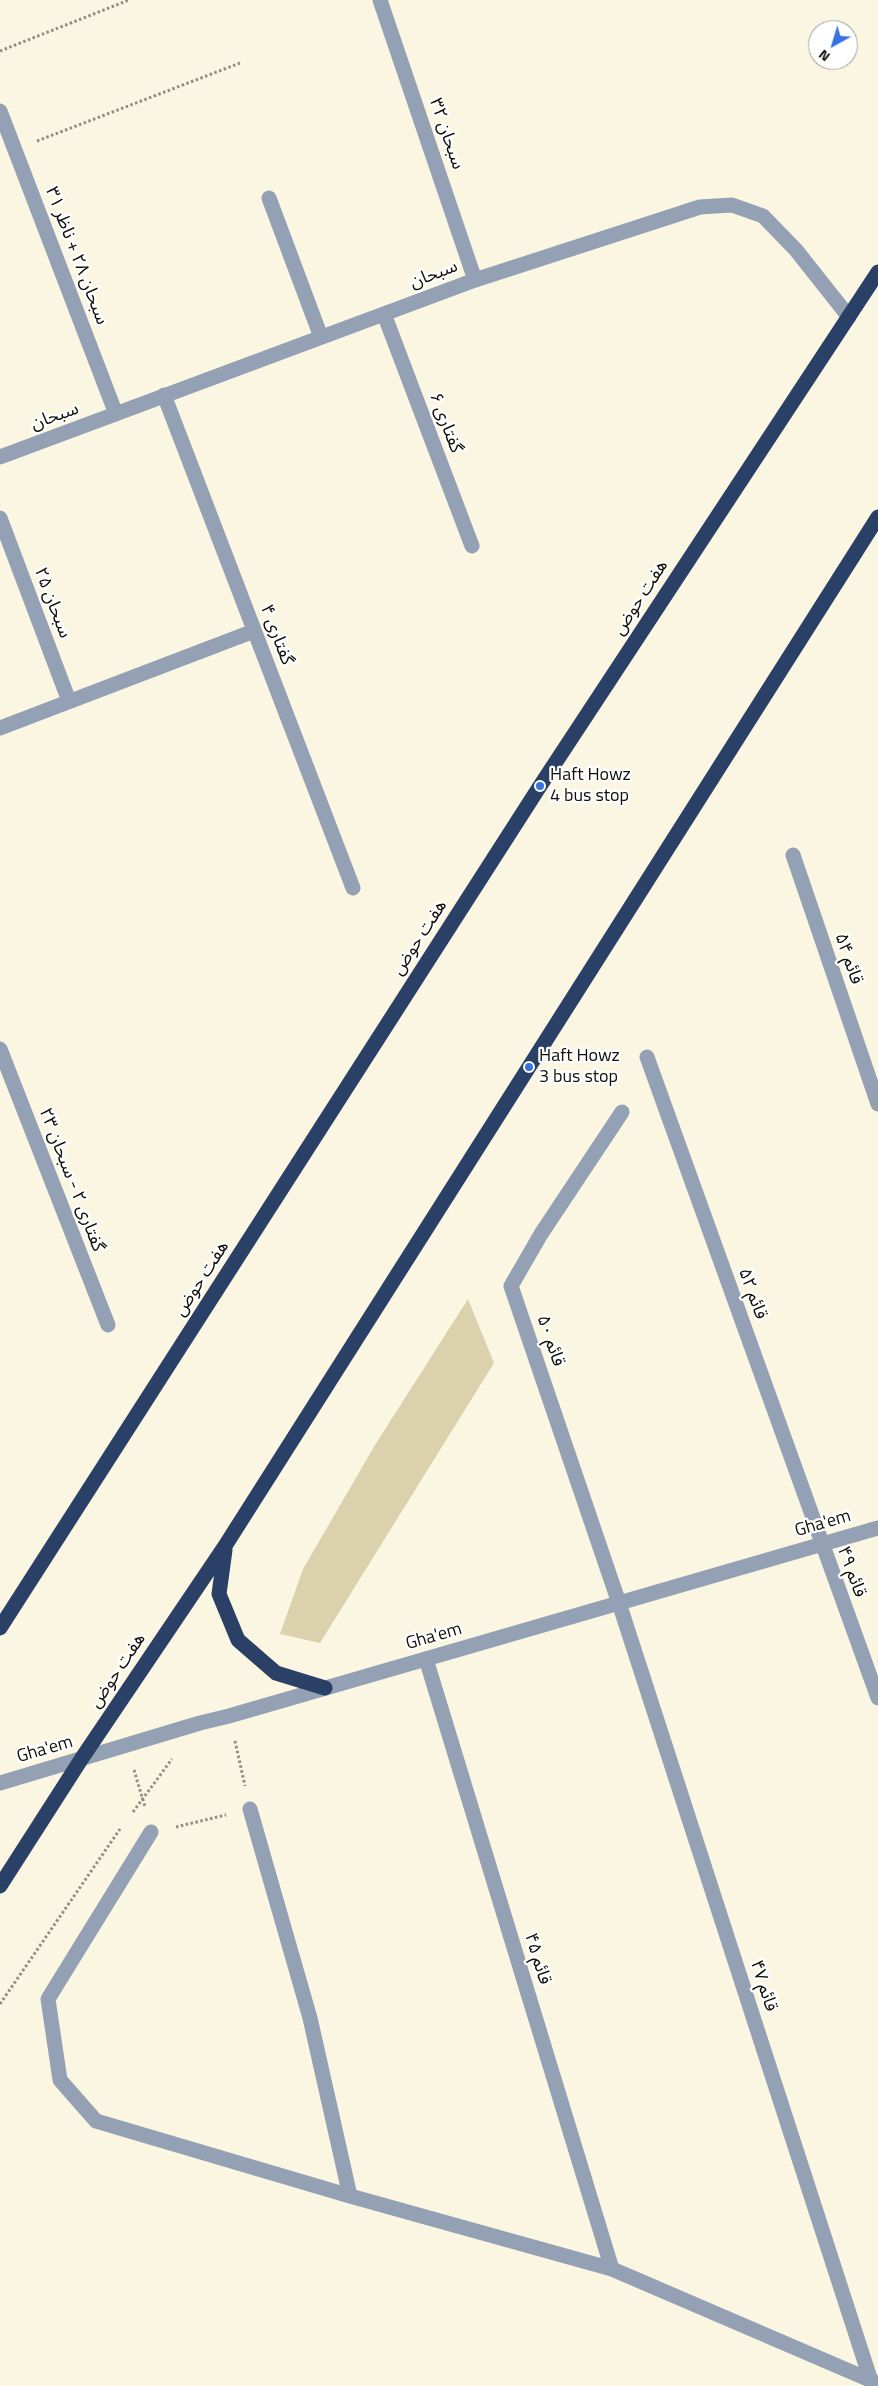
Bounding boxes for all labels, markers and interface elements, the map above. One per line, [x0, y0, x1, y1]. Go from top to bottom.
north arrow [808, 20, 858, 70]
text: N [814, 45, 834, 67]
street label: سبحان ۳۲ [424, 96, 468, 172]
street label: سبحان ۲۸ + ناظر ۳۱ [40, 184, 112, 328]
street label: سبحان [407, 256, 461, 294]
street label: گفتاری ۶ [424, 390, 466, 456]
street label: سبحان [28, 398, 82, 436]
street label: هفت حوض [609, 556, 673, 640]
street label: سبحان ۲۵ [29, 565, 75, 641]
street label: گفتاری ۴ [255, 602, 297, 668]
place label: Haft Howz 4 bus stop [550, 765, 631, 808]
marker: Haft Howz 4 bus stop [534, 780, 546, 792]
street label: هفت حوض [388, 896, 452, 980]
street label: قائم ۵۴ [829, 931, 867, 987]
place label: Haft Howz 3 bus stop [539, 1046, 620, 1088]
marker: Haft Howz 3 bus stop [523, 1061, 535, 1073]
street label: گفتاری ۲ - سبحان ۲۳ [34, 1105, 108, 1255]
street label: هفت حوض [170, 1237, 234, 1321]
street label: قائم ۵۲ [733, 1266, 771, 1322]
street label: قائم ۵۰ [531, 1313, 569, 1369]
street label: Gha'em [792, 1506, 854, 1542]
street label: قائم ۴۹ [832, 1544, 870, 1600]
street label: Gha'em [403, 1619, 465, 1655]
street label: هفت حوض [85, 1630, 151, 1712]
street label: Gha'em [14, 1732, 76, 1768]
street label: قائم ۴۵ [519, 1931, 555, 1987]
street label: قائم ۴۷ [745, 1958, 781, 2014]

